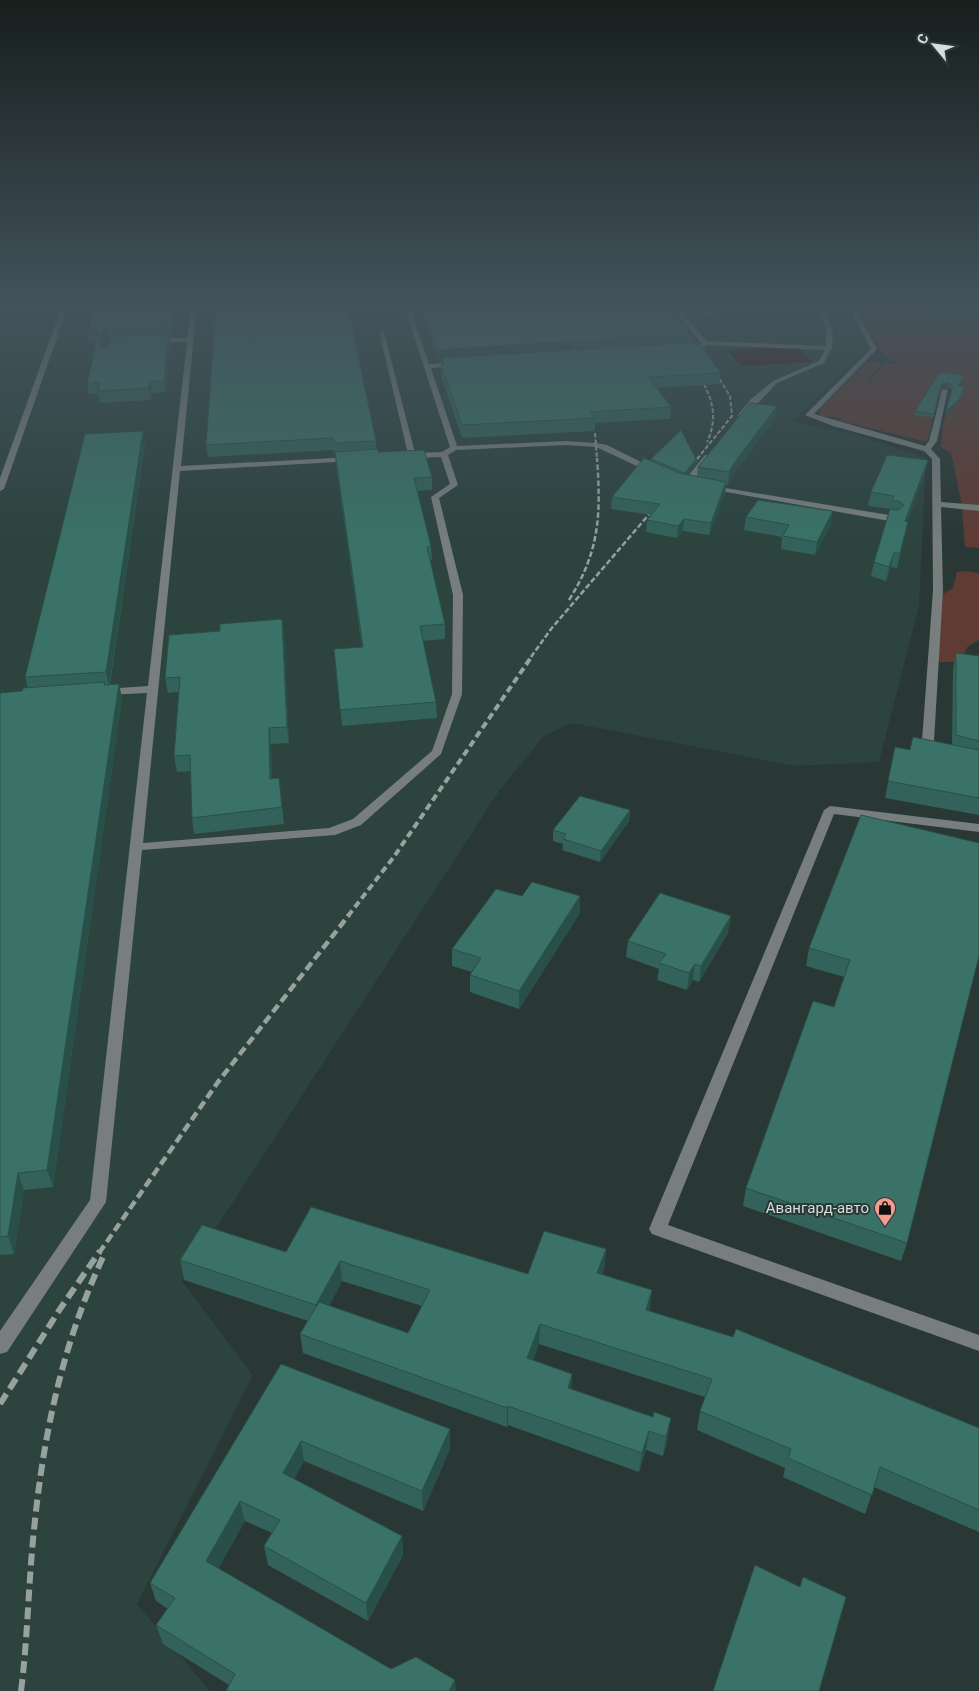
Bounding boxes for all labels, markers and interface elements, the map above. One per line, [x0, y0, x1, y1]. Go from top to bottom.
north arrow [909, 20, 959, 70]
text: С [913, 31, 932, 47]
shop icon: Авангард-авто [873, 1196, 897, 1227]
place label: Авангард-авто [766, 1199, 869, 1217]

